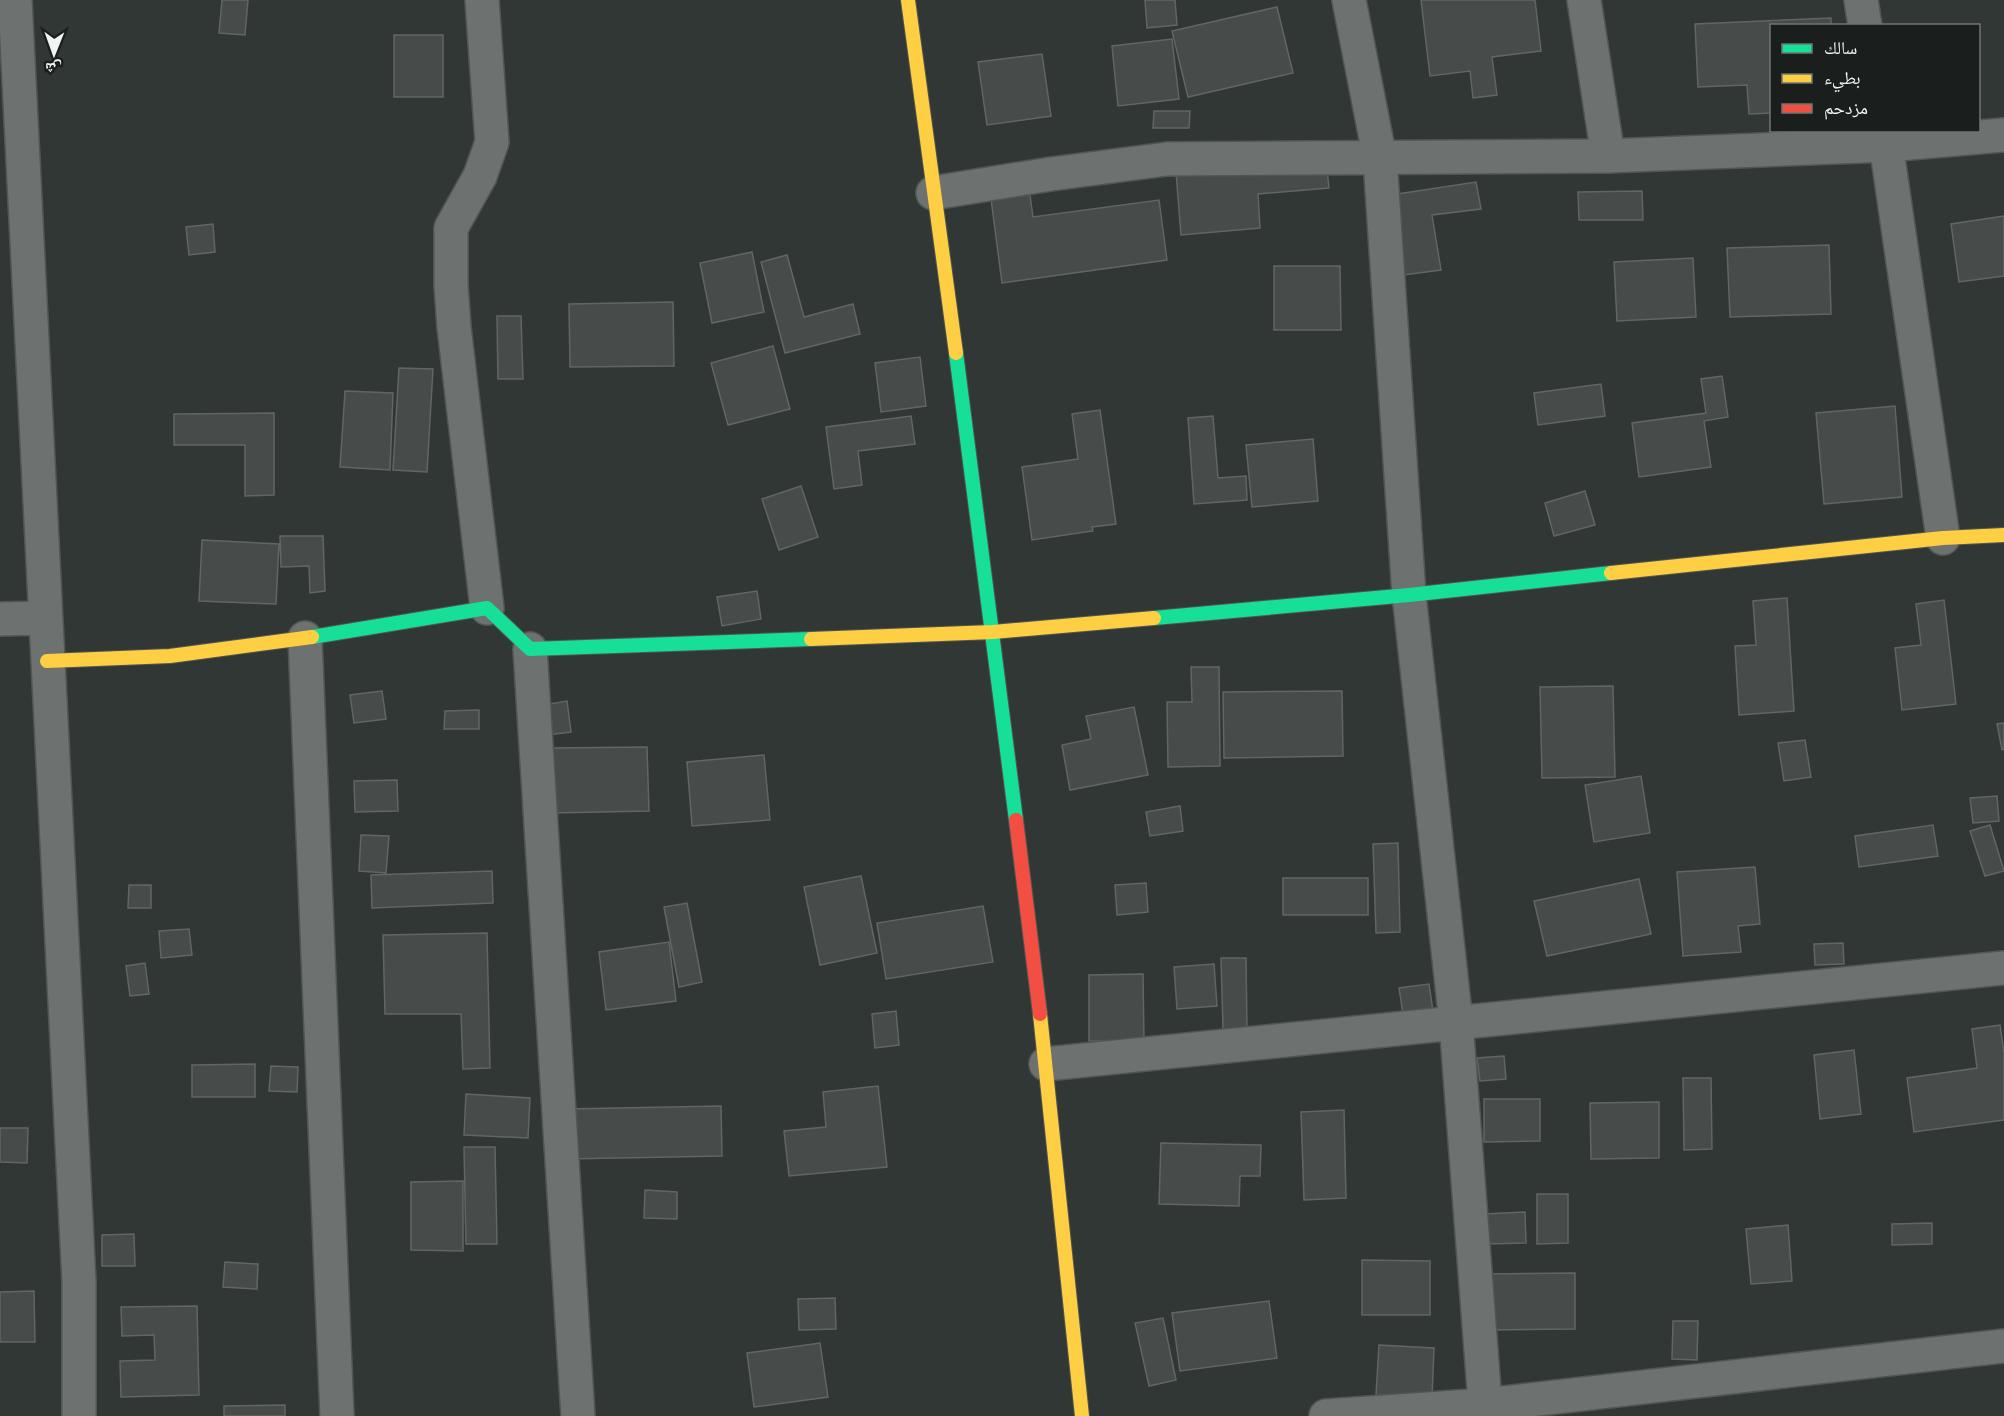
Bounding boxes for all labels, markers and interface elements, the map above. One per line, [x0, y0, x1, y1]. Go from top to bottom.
north arrow [24, 24, 84, 84]
legend [1770, 24, 1980, 132]
text: سالك [1824, 36, 1857, 58]
text: ش [45, 59, 62, 79]
text: بطيء [1824, 66, 1861, 93]
text: مزدحم [1824, 96, 1868, 120]

